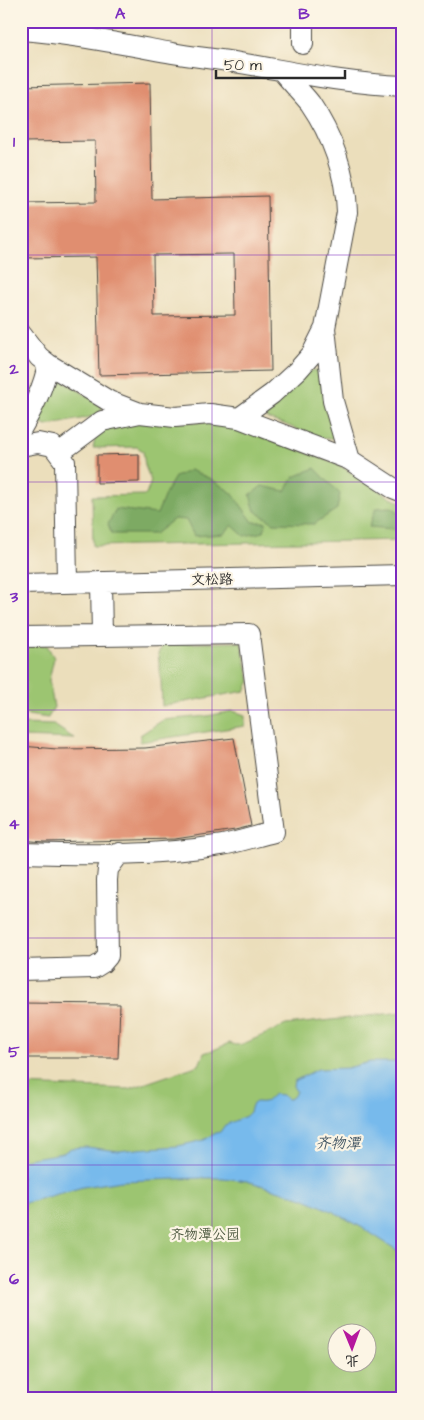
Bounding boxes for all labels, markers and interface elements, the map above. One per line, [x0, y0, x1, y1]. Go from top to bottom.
text: A [115, 3, 126, 25]
text: B [298, 3, 310, 25]
scale bar [216, 48, 345, 80]
text: 50 m [224, 55, 262, 76]
text: 1 [13, 131, 16, 153]
text: 2 [8, 358, 19, 380]
street label: 文松路 [191, 570, 233, 590]
text: 3 [9, 586, 19, 608]
text: 4 [9, 813, 20, 835]
text: 5 [8, 1041, 20, 1063]
water label: 齐物潭 [315, 1133, 362, 1154]
park label: 齐物潭公园 [170, 1225, 240, 1245]
text: 6 [9, 1268, 19, 1290]
north arrow [326, 1322, 376, 1372]
text: 北 [345, 1350, 359, 1370]

